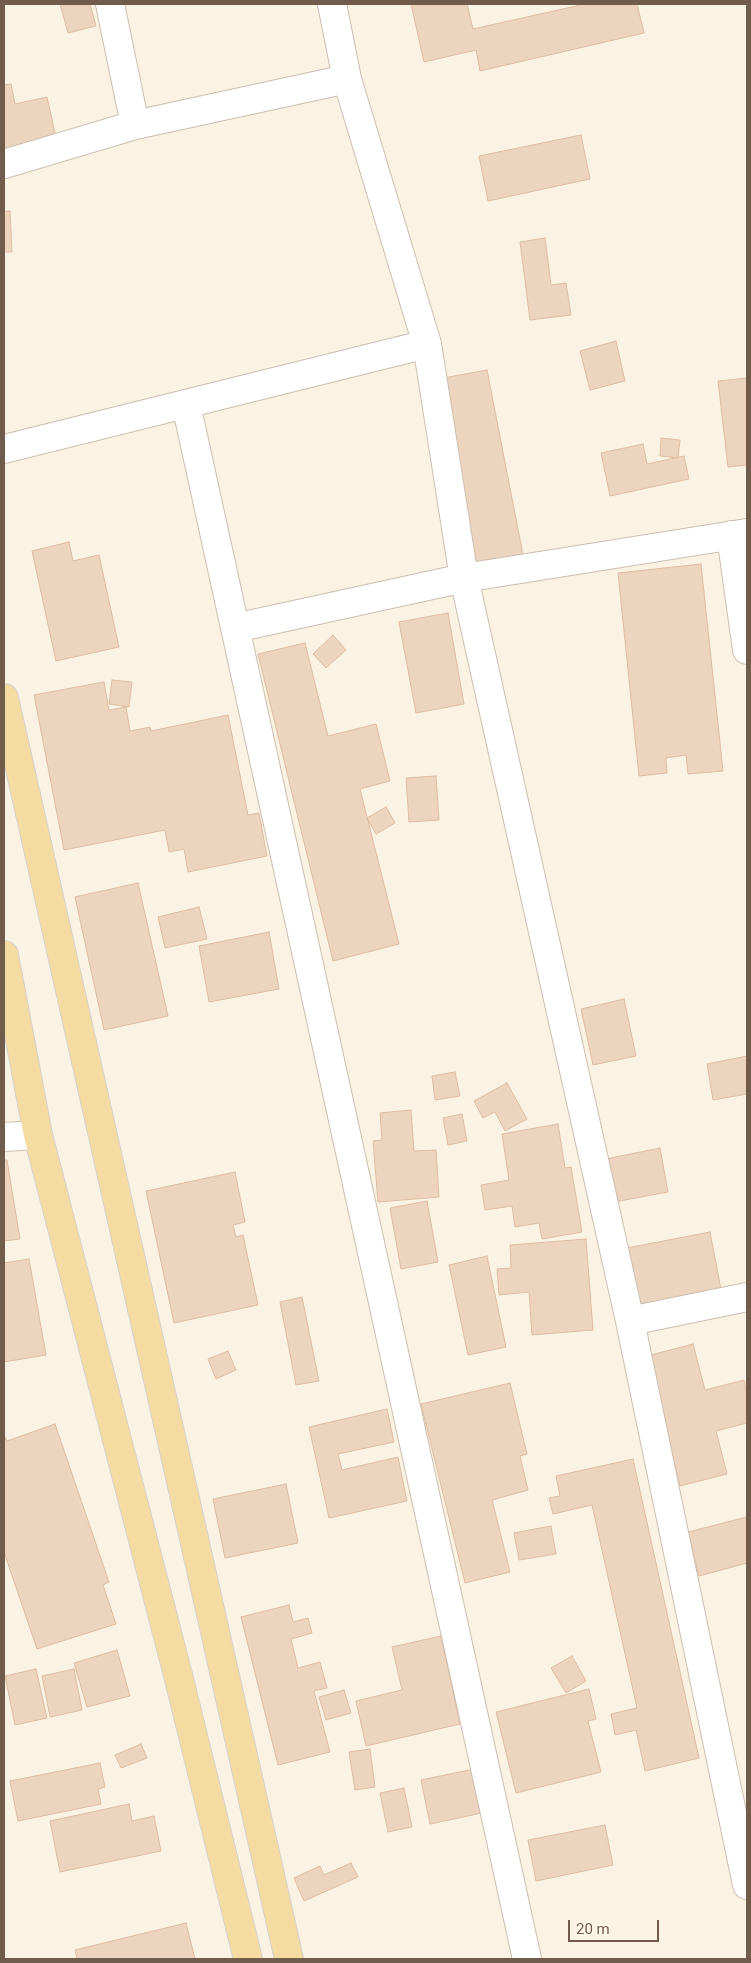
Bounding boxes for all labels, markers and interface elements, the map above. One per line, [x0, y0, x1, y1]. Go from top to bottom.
scale bar [571, 1910, 662, 1942]
text: 20 m [576, 1920, 610, 1938]

